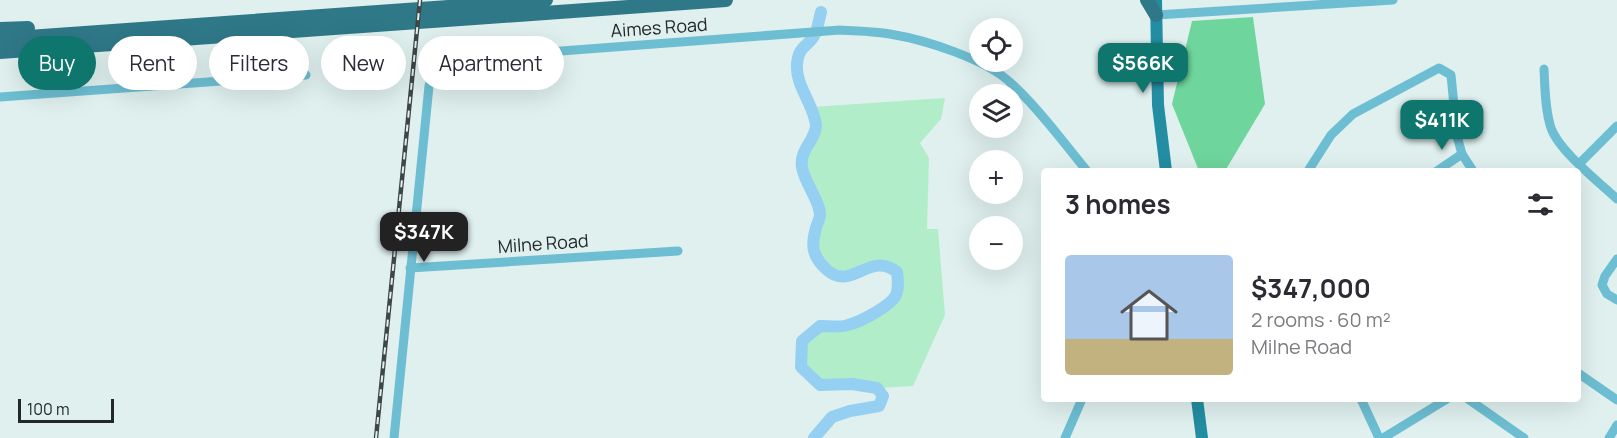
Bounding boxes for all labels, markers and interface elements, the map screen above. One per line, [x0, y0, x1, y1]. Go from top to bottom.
street label: Aimes Road [610, 12, 708, 42]
map controls [969, 18, 1023, 270]
button: locate [969, 18, 1023, 72]
chip: Buy [18, 36, 96, 90]
chip: Rent [108, 36, 197, 90]
chip: Filters [209, 36, 309, 90]
chip: New [321, 36, 406, 90]
chip: Apartment [418, 36, 564, 90]
pin: $566K [1101, 43, 1185, 94]
text: $566K [1112, 49, 1174, 76]
button: layers [969, 84, 1023, 138]
pin: $411K [1400, 100, 1484, 151]
text: $411K [1414, 106, 1470, 133]
button: + [969, 150, 1023, 204]
text: 3 homes [1065, 186, 1171, 222]
icon: filters [1524, 188, 1557, 221]
pin: $347K [382, 212, 466, 263]
button: − [969, 216, 1023, 270]
text: $347K [394, 218, 454, 245]
street label: Milne Road [497, 228, 589, 258]
text: $347,000 [1251, 270, 1371, 306]
icon: home [1113, 279, 1185, 351]
text: 2 rooms · 60 m² [1251, 306, 1391, 333]
text: Milne Road [1251, 333, 1352, 360]
scale bar [18, 396, 114, 424]
text: 100 m [27, 398, 70, 420]

